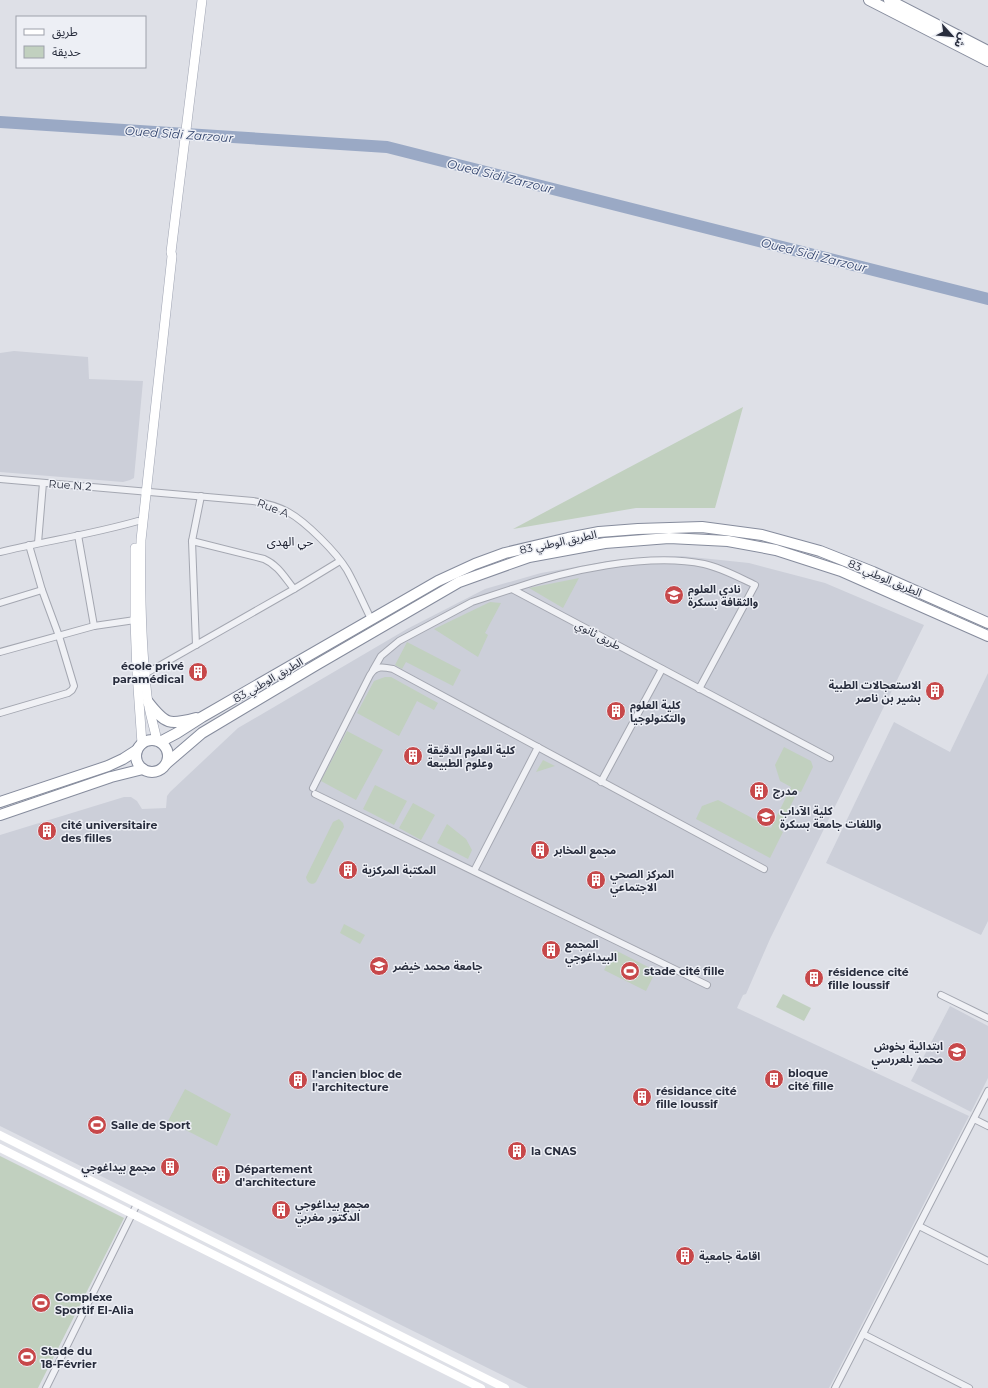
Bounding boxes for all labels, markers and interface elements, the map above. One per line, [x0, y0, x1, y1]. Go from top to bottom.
legend [16, 16, 146, 68]
north arrow [932, 16, 972, 56]
text: طريق [52, 24, 78, 40]
text: ش [951, 31, 971, 50]
text: حديقة [52, 44, 81, 59]
water label: Oued Sidi Zarzour [124, 123, 234, 145]
water label: Oued Sidi Zarzour [445, 156, 555, 196]
water label: Oued Sidi Zarzour [759, 235, 869, 275]
street label: Rue N 2 [48, 477, 92, 493]
street label: Rue A [255, 496, 291, 520]
street label: الطريق الوطني 83 [518, 527, 598, 560]
district label: حي الهدى [267, 534, 313, 551]
street label: الطريق الوطني 83 [845, 556, 924, 602]
place label: نادي العلوم والثقافة بسكرة [688, 582, 758, 609]
school or university icon: نادي العلوم والثقافة بسكرة [663, 584, 685, 606]
street label: طريق ثانوي [572, 617, 623, 655]
street label: الطريق الوطني 83 [231, 654, 307, 708]
place label: école privé paramédical [113, 659, 184, 686]
building icon: école privé paramédical [187, 661, 209, 683]
place label: الاستعجالات الطبية بشير بن ناصر [829, 678, 921, 705]
building icon: الاستعجالات الطبية بشير بن ناصر [924, 680, 946, 702]
place label: كلية العلوم والتكنولوجيا [630, 698, 686, 725]
building icon: كلية العلوم والتكنولوجيا [605, 700, 627, 722]
place label: كلية العلوم الدقيقة وعلوم الطبيعة [427, 743, 516, 772]
building icon: كلية العلوم الدقيقة وعلوم الطبيعة [402, 745, 424, 767]
building icon: مدرج [748, 780, 770, 802]
place label: مدرج [773, 784, 798, 799]
place label: كلية الآداب واللغات جامعة بسكرة [780, 804, 882, 831]
school or university icon: كلية الآداب واللغات جامعة بسكرة [755, 806, 777, 828]
place label: cité universitaire des filles [61, 818, 157, 845]
building icon: cité universitaire des filles [36, 820, 58, 842]
building icon: مجمع المخابر [529, 839, 551, 861]
place label: مجمع المخابر [553, 843, 616, 859]
building icon: المكتبة المركزية [337, 859, 359, 881]
place label: المكتبة المركزية [362, 863, 436, 877]
place label: المركز الصحي الاجتماعي [610, 867, 674, 897]
building icon: المركز الصحي الاجتماعي [585, 869, 607, 891]
place label: المجمع البيداغوجي [565, 937, 617, 967]
building icon: المجمع البيداغوجي [540, 939, 562, 961]
school or university icon: جامعة محمد خيضر [368, 955, 390, 977]
place label: جامعة محمد خيضر [392, 959, 482, 973]
sports icon: stade cité fille [619, 960, 641, 982]
place label: stade cité fille [644, 964, 725, 978]
place label: résidence cité fille loussif [828, 965, 909, 992]
building icon: résidence cité fille loussif [803, 967, 825, 989]
place label: ابتدائية بخوش محمد بلعررسي [871, 1039, 943, 1069]
school or university icon: ابتدائية بخوش محمد بلعررسي [946, 1041, 968, 1063]
place label: bloque cité fille [788, 1066, 834, 1093]
place label: l'ancien bloc de l'architecture [312, 1067, 402, 1094]
building icon: bloque cité fille [763, 1068, 785, 1090]
building icon: l'ancien bloc de l'architecture [287, 1069, 309, 1091]
place label: résidance cité fille loussif [656, 1084, 737, 1111]
building icon: résidance cité fille loussif [631, 1086, 653, 1108]
sports icon: Salle de Sport [86, 1114, 108, 1136]
place label: Salle de Sport [111, 1118, 191, 1132]
building icon: la CNAS [506, 1140, 528, 1162]
place label: la CNAS [531, 1144, 577, 1158]
building icon: مجمع بيداغوجي [159, 1156, 181, 1178]
place label: مجمع بيداغوجي [81, 1160, 156, 1177]
place label: Département d'architecture [235, 1162, 316, 1189]
building icon: Département d'architecture [210, 1164, 232, 1186]
place label: مجمع بيداغوجي الدكتور مغربي [295, 1197, 370, 1227]
building icon: مجمع بيداغوجي الدكتور مغربي [270, 1199, 292, 1221]
building icon: اقامة جامعية [674, 1245, 696, 1267]
place label: اقامة جامعية [699, 1249, 760, 1263]
place label: Complexe Sportif El-Alia [55, 1290, 134, 1317]
sports icon: Complexe Sportif El-Alia [30, 1292, 52, 1314]
place label: Stade du 18-Février [41, 1344, 97, 1371]
sports icon: Stade du 18-Février [16, 1346, 38, 1368]

